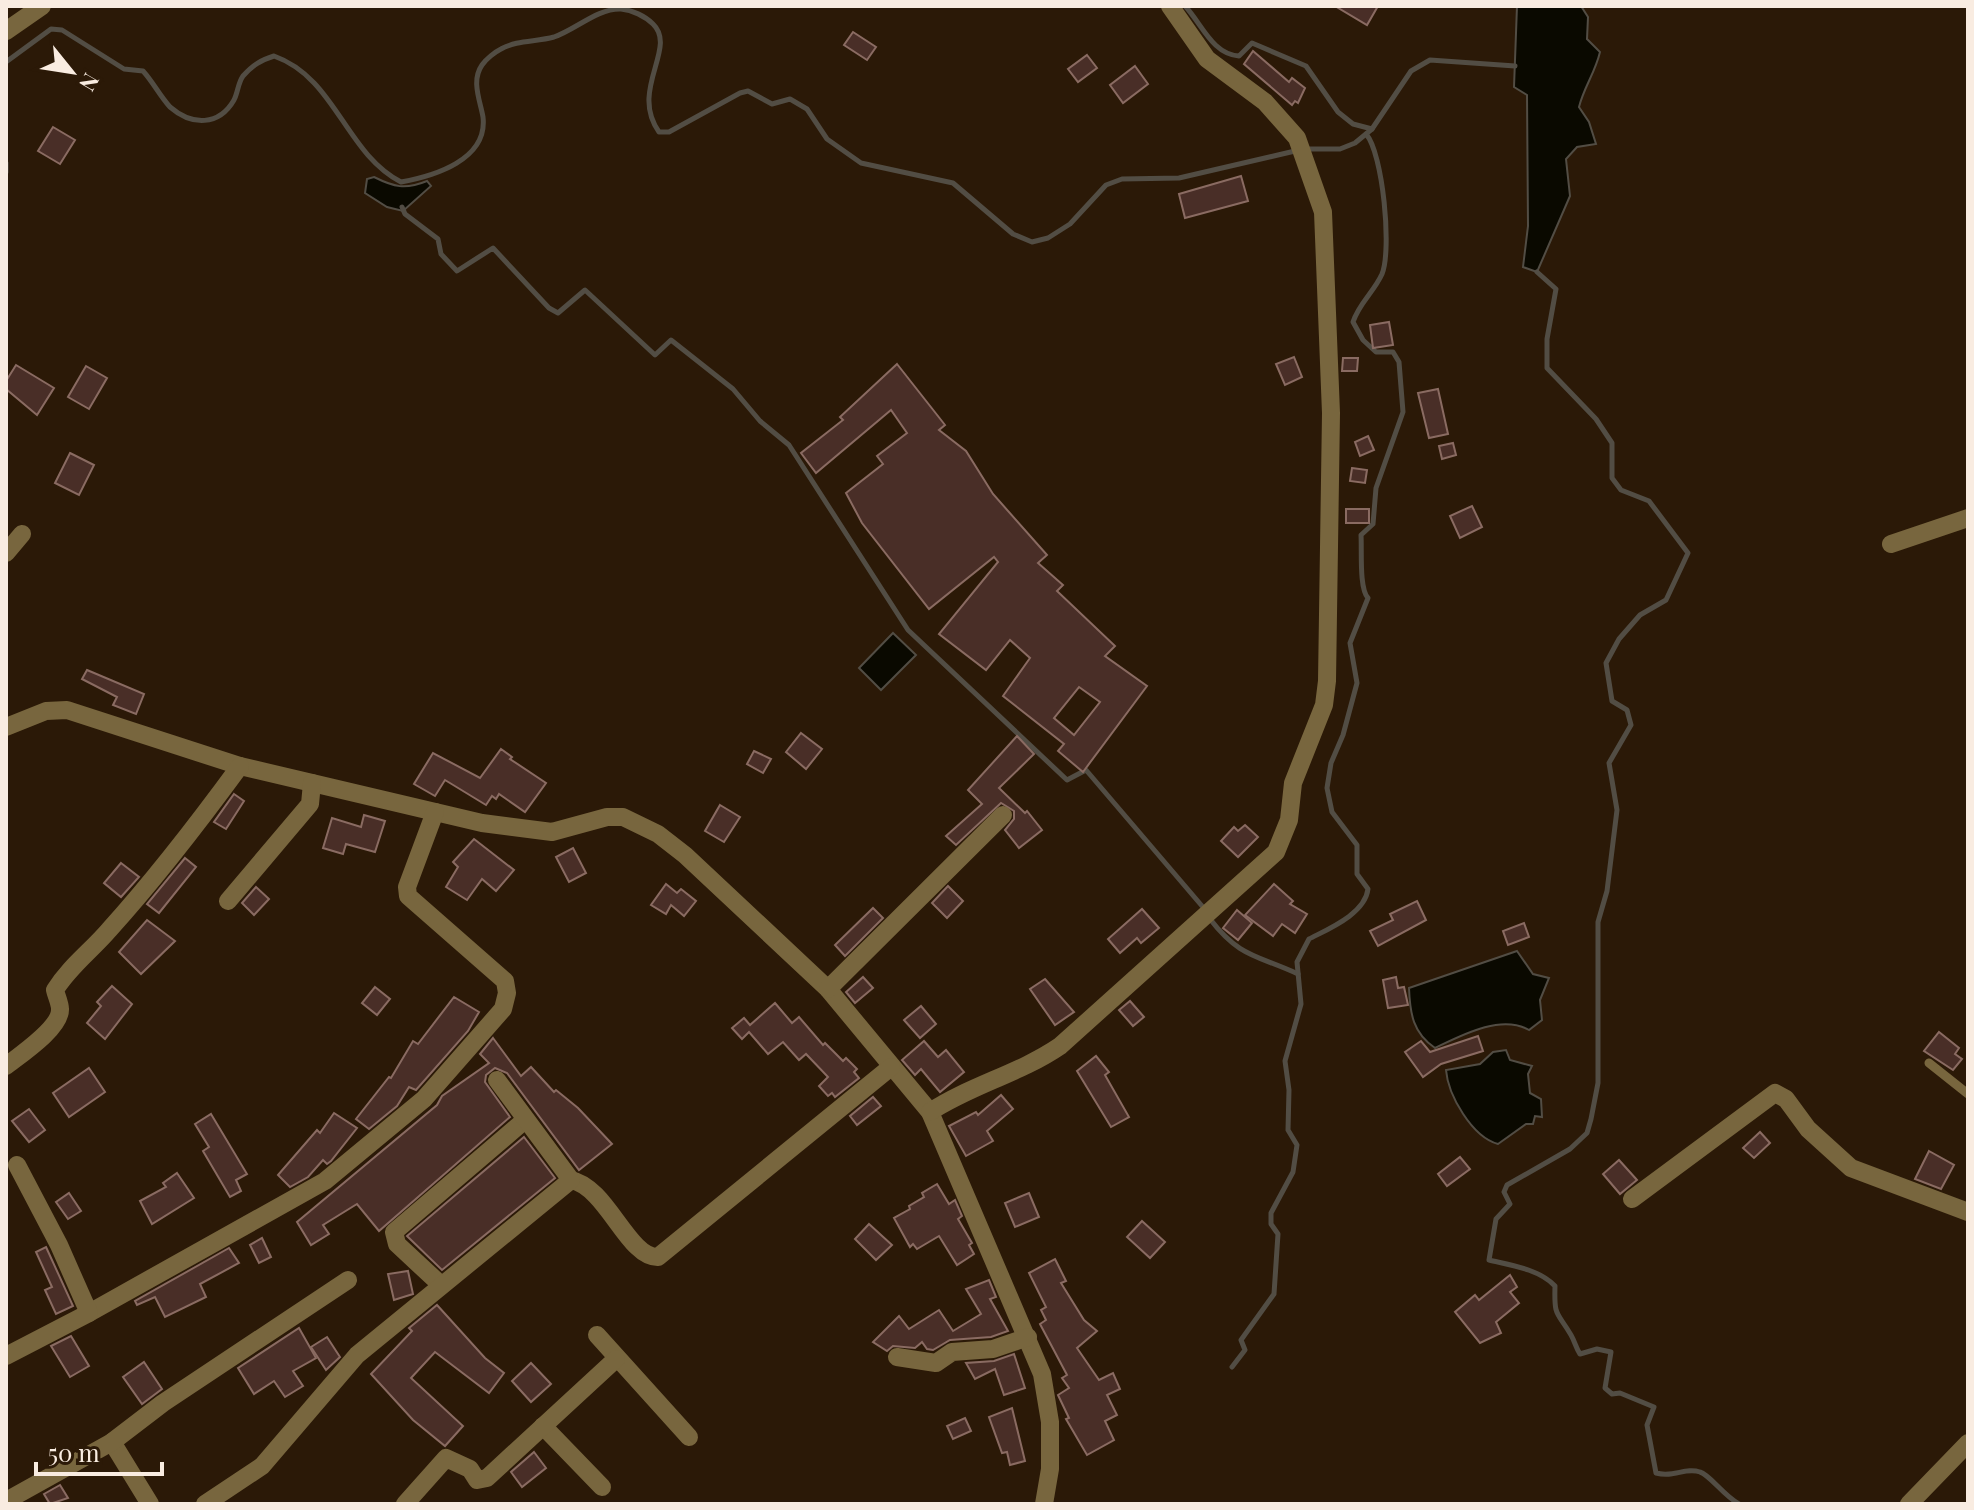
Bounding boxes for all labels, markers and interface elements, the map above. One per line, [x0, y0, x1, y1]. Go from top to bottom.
north arrow [32, 32, 112, 112]
text: N [73, 68, 107, 97]
scale bar [36, 1426, 162, 1476]
text: 50 m [48, 1436, 100, 1468]

